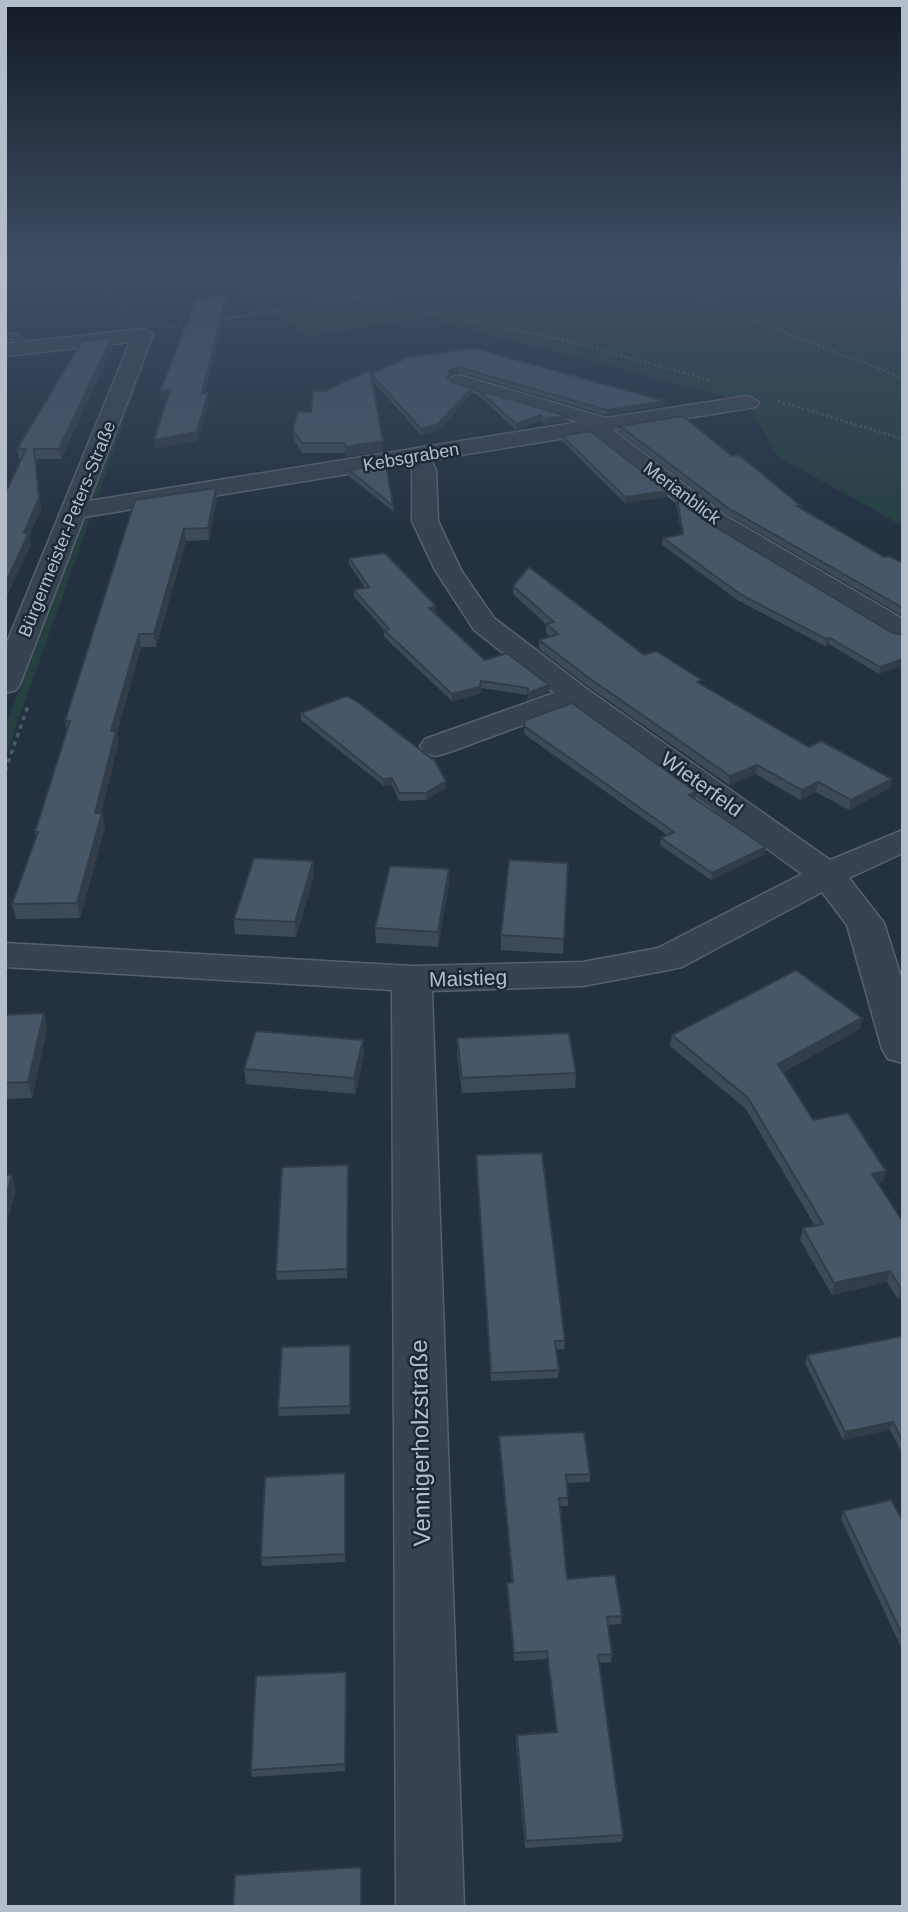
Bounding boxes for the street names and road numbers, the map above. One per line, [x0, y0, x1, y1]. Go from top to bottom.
street label: Bürgermeister-Peters-Straße [14, 418, 120, 640]
street label: Kebsgraben [361, 439, 461, 475]
street label: Merianblick [640, 458, 725, 529]
street label: Wieterfeld [657, 747, 747, 821]
street label: Maistieg [429, 965, 507, 991]
street label: Vennigerholzstraße [405, 1339, 435, 1547]

